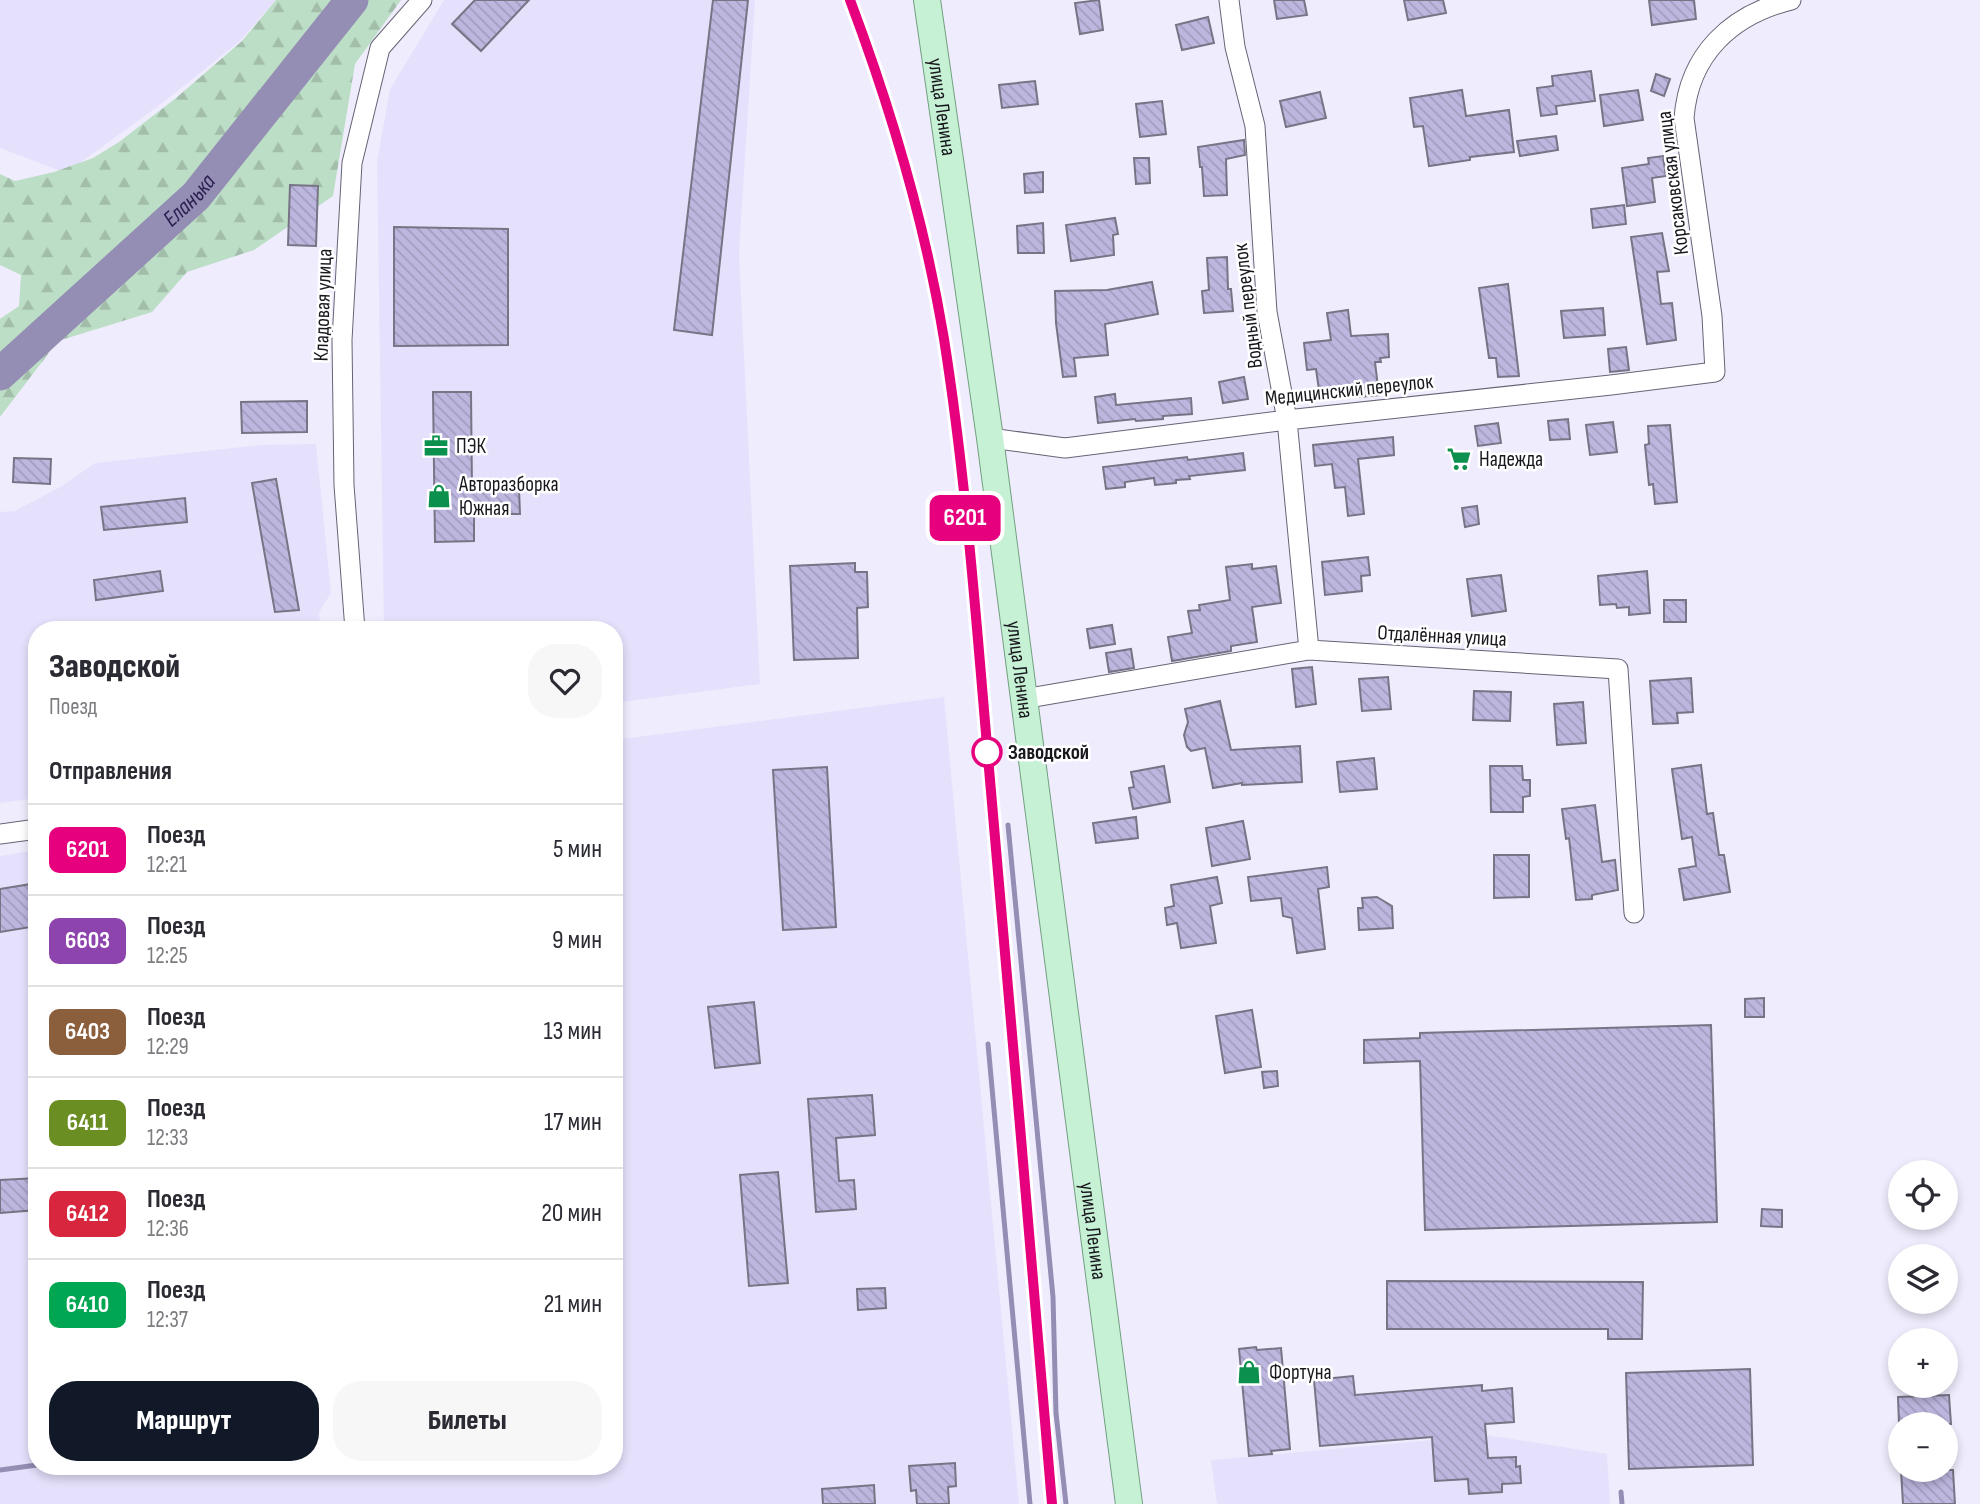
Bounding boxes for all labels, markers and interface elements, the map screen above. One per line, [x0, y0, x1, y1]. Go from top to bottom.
street label: улица Ленина [923, 57, 962, 157]
street label: Корсаковская улица [1652, 110, 1694, 256]
water label: Еланька [157, 168, 222, 233]
street label: Водный переулок [1228, 242, 1268, 370]
street label: Кладовая улица [309, 248, 337, 362]
street label: Медицинский переулок [1264, 369, 1434, 411]
office icon: ПЭК [422, 432, 450, 460]
place label: ПЭК [456, 434, 486, 459]
supermarket icon: Надежда [1445, 445, 1473, 473]
place label: Надежда [1479, 447, 1543, 472]
place label: Авторазборка Южная [458, 472, 559, 521]
shop icon: Авторазборка Южная [425, 482, 453, 510]
line badge: 6201 [916, 495, 1014, 541]
text: 6201 [944, 503, 986, 532]
street label: улица Ленина [1001, 619, 1039, 720]
street label: Отдалённая улица [1377, 620, 1507, 652]
button: heart [528, 644, 602, 718]
text: Заводской [49, 647, 180, 687]
text: Поезд [49, 693, 97, 721]
marker: Заводской [972, 737, 1002, 767]
place label: Заводской [1008, 740, 1089, 765]
text: Отправления [49, 756, 172, 787]
text: Поезд [147, 820, 205, 851]
text: 5 мин [553, 834, 602, 865]
text: 6201 [66, 835, 109, 864]
text: 12:21 [147, 851, 187, 879]
text: Поезд [147, 911, 205, 942]
text: 9 мин [552, 925, 602, 956]
text: 6603 [65, 926, 110, 955]
text: 12:25 [147, 942, 188, 970]
text: Поезд [147, 1002, 205, 1033]
text: 13 мин [543, 1016, 602, 1047]
text: 6403 [65, 1017, 110, 1046]
text: 12:29 [147, 1033, 189, 1061]
text: Поезд [147, 1093, 205, 1124]
text: 17 мин [544, 1107, 602, 1138]
text: 6411 [67, 1108, 108, 1137]
text: 12:33 [147, 1124, 188, 1152]
map controls [1888, 1160, 1958, 1482]
button: locate [1888, 1160, 1958, 1230]
street label: улица Ленина [1075, 1180, 1112, 1281]
text: Поезд [147, 1184, 205, 1215]
text: 20 мин [541, 1198, 602, 1229]
text: 6412 [66, 1199, 109, 1228]
text: 12:36 [147, 1215, 189, 1243]
button: layers [1888, 1244, 1958, 1314]
text: Поезд [147, 1275, 205, 1306]
text: 21 мин [544, 1289, 602, 1320]
text: 6410 [66, 1290, 109, 1319]
text: 12:37 [147, 1306, 188, 1334]
button: + [1888, 1328, 1958, 1398]
shop icon: Фортуна [1235, 1358, 1263, 1386]
place label: Фортуна [1269, 1360, 1332, 1385]
button: Маршрут [49, 1381, 319, 1461]
button: Билеты [333, 1381, 602, 1461]
button: − [1888, 1412, 1958, 1482]

